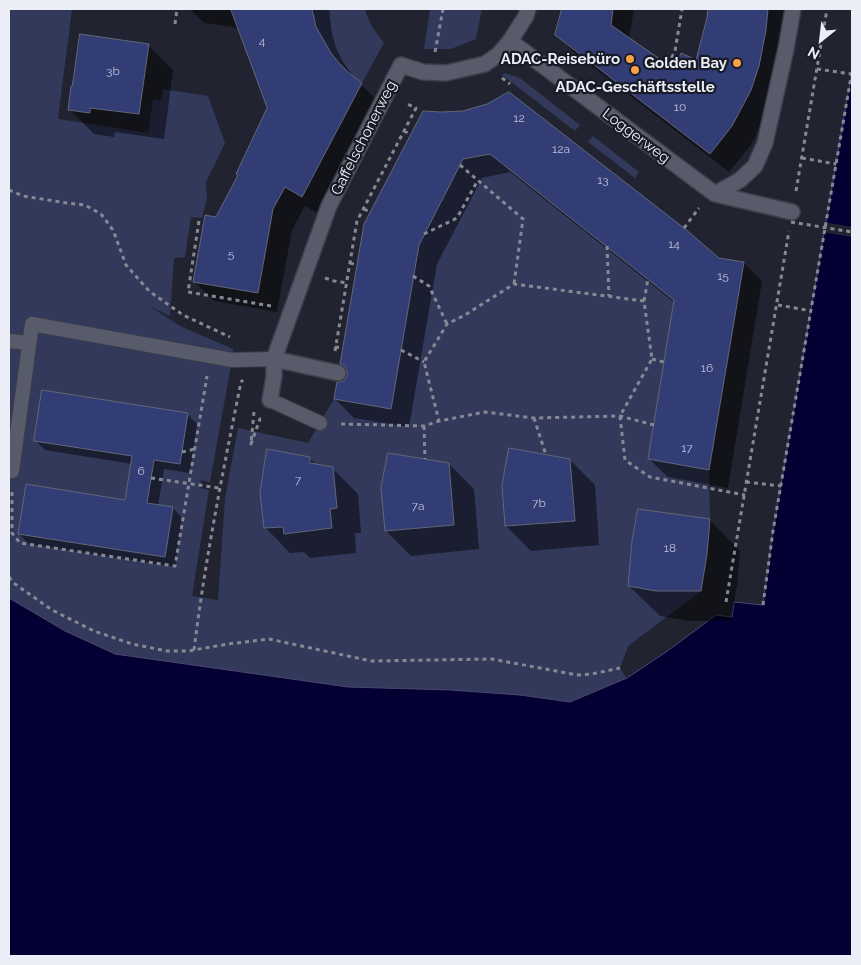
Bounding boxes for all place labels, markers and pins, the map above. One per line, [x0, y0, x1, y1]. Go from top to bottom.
place label: ADAC-Reisebüro [501, 50, 620, 68]
marker: ADAC-Reisebüro [624, 53, 636, 65]
place label: Golden Bay [644, 54, 727, 72]
marker: Golden Bay [731, 57, 743, 69]
marker: ADAC-Geschäftsstelle [629, 64, 641, 76]
place label: ADAC-Geschäftsstelle [555, 78, 715, 96]

